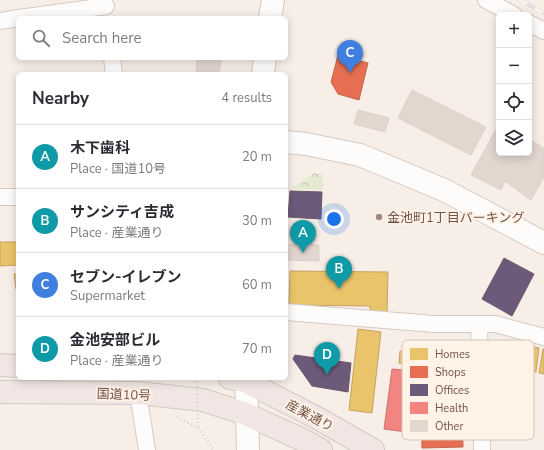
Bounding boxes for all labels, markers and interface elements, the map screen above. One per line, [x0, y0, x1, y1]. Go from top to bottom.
map controls [496, 12, 532, 156]
button: + [496, 12, 532, 48]
search box [16, 16, 288, 60]
icon: search [30, 27, 52, 49]
text: Search here [62, 28, 142, 48]
pin: C [337, 40, 363, 73]
button: − [496, 48, 532, 84]
button: locate [496, 84, 532, 120]
text: Nearby [32, 87, 89, 110]
text: 4 results [221, 89, 272, 107]
button: layers [496, 120, 532, 156]
text: 木下歯科 [70, 138, 130, 158]
text: A [40, 148, 50, 166]
text: 20 m [242, 148, 272, 166]
text: Place · 国道10号 [70, 160, 166, 178]
text: サンシティ吉成 [70, 202, 174, 222]
your location [324, 209, 344, 229]
place label: 金池町1丁目パーキング [387, 209, 524, 227]
text: B [41, 212, 49, 230]
text: 30 m [242, 212, 272, 230]
marker: 金池町1丁目パーキング [374, 212, 384, 222]
pin: A [290, 220, 316, 253]
text: Place · 産業通り [70, 224, 163, 242]
pin: B [326, 256, 352, 289]
text: セブン-イレブン [70, 267, 182, 287]
text: C [41, 276, 49, 294]
text: 60 m [242, 276, 272, 294]
text: Supermarket [70, 287, 145, 305]
text: 金池安部ビル [70, 330, 160, 350]
text: D [40, 340, 50, 358]
text: 70 m [242, 340, 272, 358]
legend [402, 340, 534, 440]
pin: D [314, 342, 340, 375]
text: Homes [435, 347, 470, 362]
text: Place · 産業通り [70, 352, 163, 370]
text: Shops [435, 365, 466, 380]
text: Offices [435, 383, 469, 398]
street label: 国道10号 [96, 385, 152, 405]
street label: 産業通り [282, 396, 337, 436]
text: Health [435, 401, 468, 416]
text: Other [435, 419, 463, 434]

